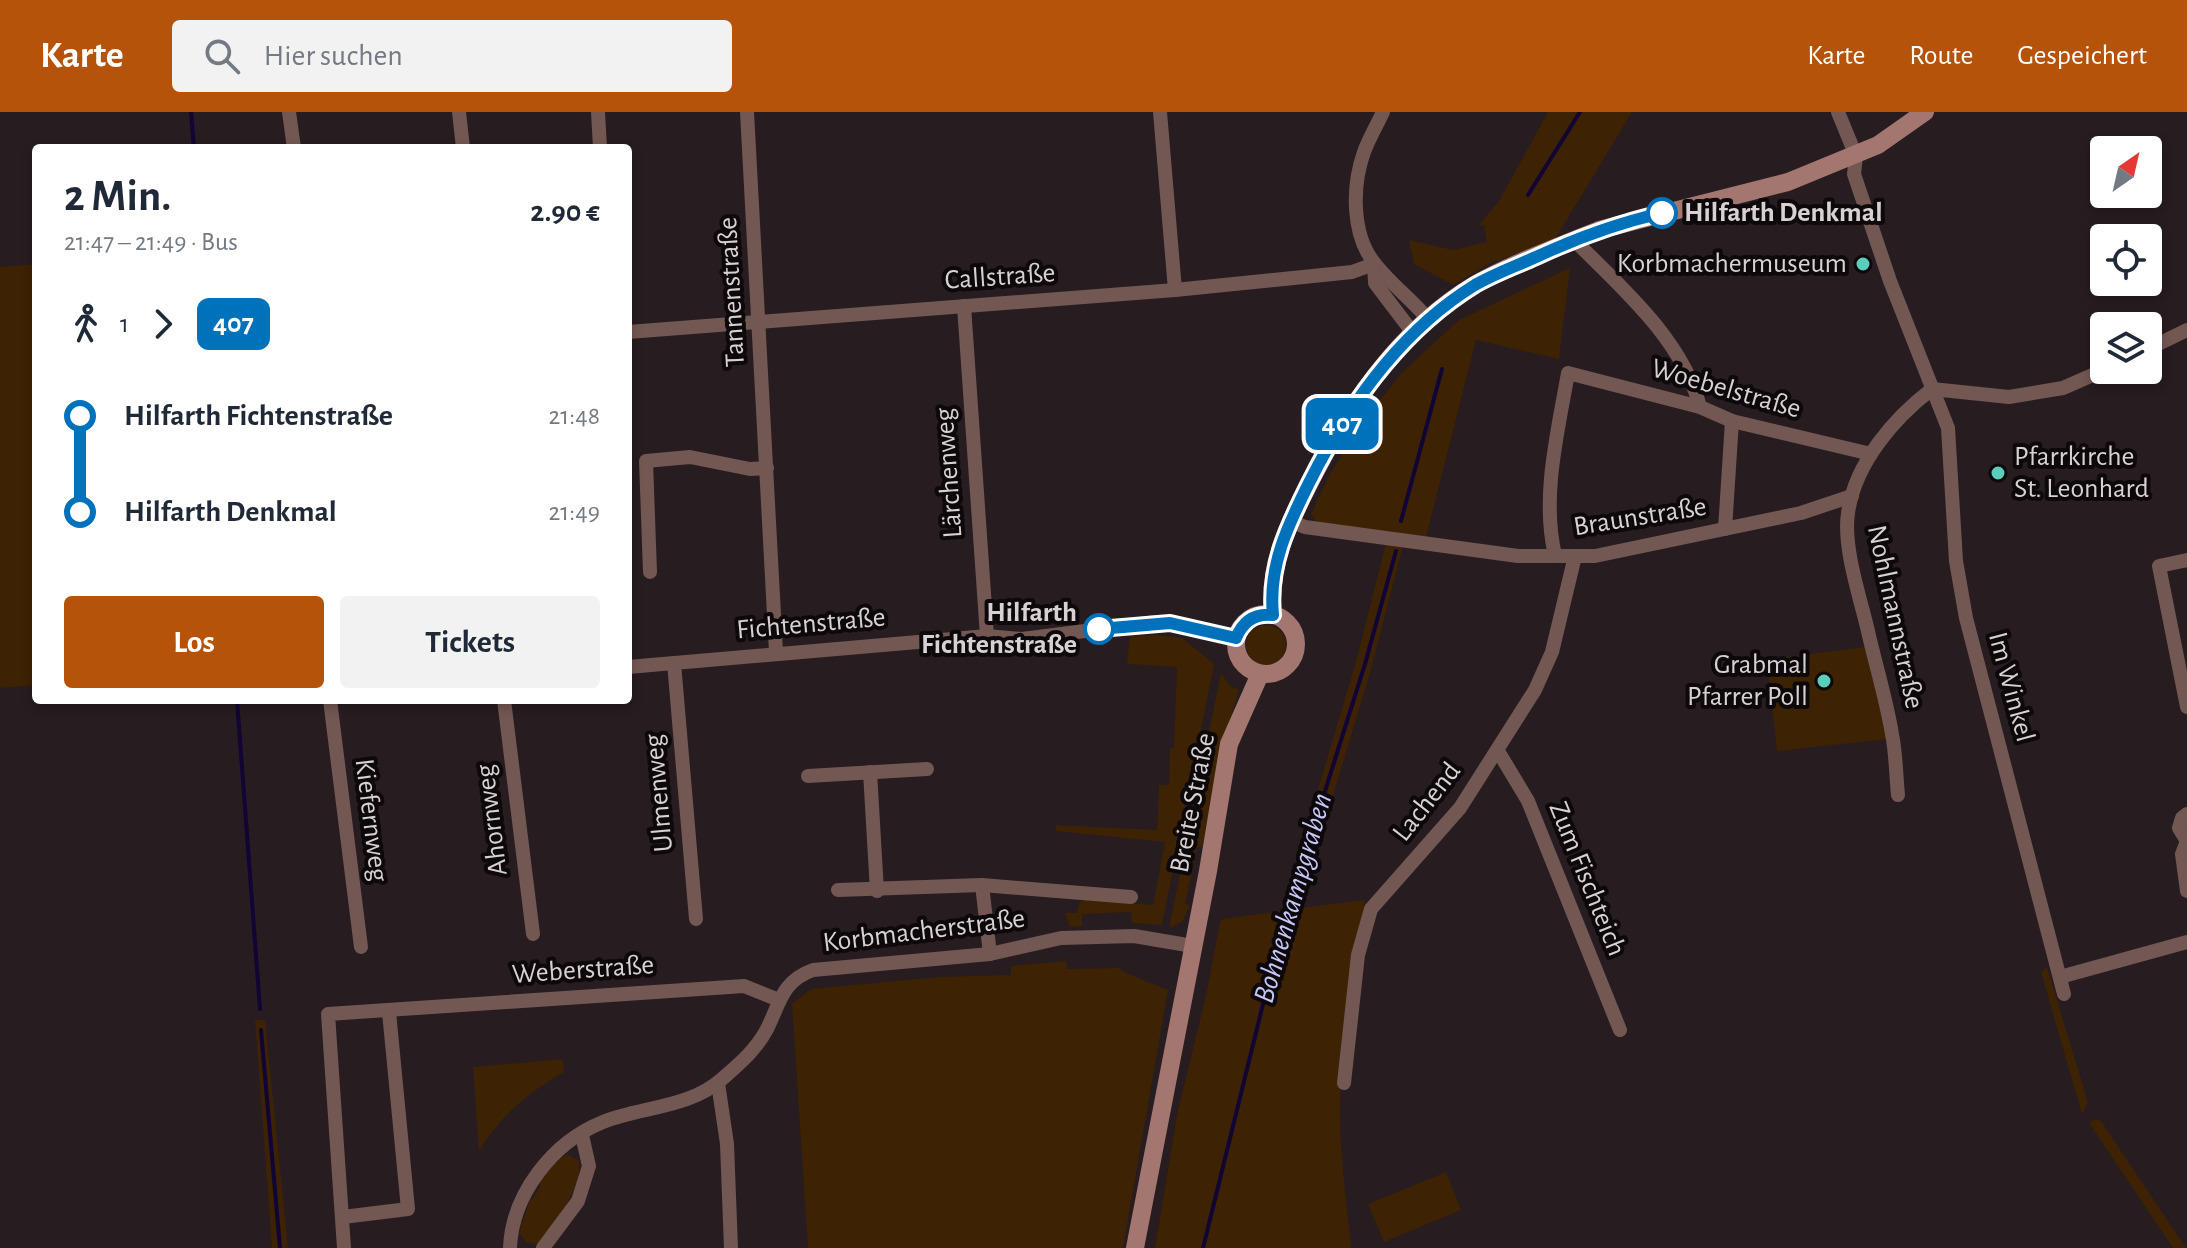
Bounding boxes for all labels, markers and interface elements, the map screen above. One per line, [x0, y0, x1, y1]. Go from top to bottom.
search box [172, 20, 732, 92]
icon: search [200, 34, 244, 78]
text: Karte [40, 37, 124, 75]
text: Hier suchen [264, 41, 403, 71]
text: Karte [1807, 42, 1865, 70]
text: Route [1909, 42, 1973, 70]
text: Gespeichert [2017, 42, 2147, 70]
north arrow [2090, 136, 2162, 208]
map controls [2090, 136, 2162, 384]
text: 2 Min. [64, 175, 171, 219]
text: 2.90 € [530, 197, 600, 227]
marker: Hilfarth Denkmal [1647, 198, 1677, 228]
place label: Hilfarth Denkmal [1684, 199, 1883, 227]
street label: Tannenstraße [714, 216, 750, 368]
button: locate [2090, 224, 2162, 296]
text: 21:47 – 21:49 · Bus [64, 229, 238, 255]
place label: Korbmachermuseum [1617, 250, 1847, 278]
marker: Korbmachermuseum [1854, 255, 1872, 273]
street label: Callstraße [944, 259, 1056, 295]
icon: walk [64, 302, 108, 346]
icon: forward [141, 302, 185, 346]
text: 407 [213, 310, 254, 338]
text: 1 [120, 311, 129, 337]
button: layers [2090, 312, 2162, 384]
street label: Woebelstraße [1648, 354, 1804, 424]
line badge: 407 [1296, 398, 1388, 450]
text: Hilfarth Fichtenstraße [124, 401, 393, 431]
text: 21:48 [548, 403, 600, 429]
street label: Lärchenweg [930, 407, 968, 539]
text: 407 [1322, 410, 1362, 438]
place label: Pfarrkirche St. Leonhard [2014, 443, 2149, 503]
marker: Pfarrkirche St. Leonhard [1989, 464, 2007, 482]
street label: Braunstraße [1571, 493, 1709, 541]
text: Hilfarth Denkmal [124, 497, 337, 527]
text: 21:49 [549, 499, 600, 525]
street label: Nohlmannstraße [1862, 523, 1928, 711]
button: Los [64, 596, 324, 688]
button: Tickets [340, 596, 600, 688]
place label: Hilfarth Fichtenstraße [921, 599, 1077, 659]
street label: Fichtenstraße [735, 604, 887, 644]
marker: Hilfarth Fichtenstraße [1084, 614, 1114, 644]
street label: Im Winkel [1983, 629, 2039, 745]
place label: Grabmal Pfarrer Poll [1687, 651, 1808, 711]
marker: Grabmal Pfarrer Poll [1815, 672, 1833, 690]
street label: Breite Straße [1166, 731, 1220, 875]
street label: Ulmenweg [640, 732, 678, 853]
street label: Kiefernweg [350, 757, 392, 883]
street label: Lachend [1388, 757, 1466, 847]
street label: Ahornweg [471, 762, 513, 877]
water label: Bohnenkampgraben [1249, 790, 1337, 1006]
street label: Zum Fischteich [1543, 798, 1631, 960]
street label: Korbmacherstraße [821, 905, 1027, 957]
street label: Weberstraße [511, 951, 655, 989]

